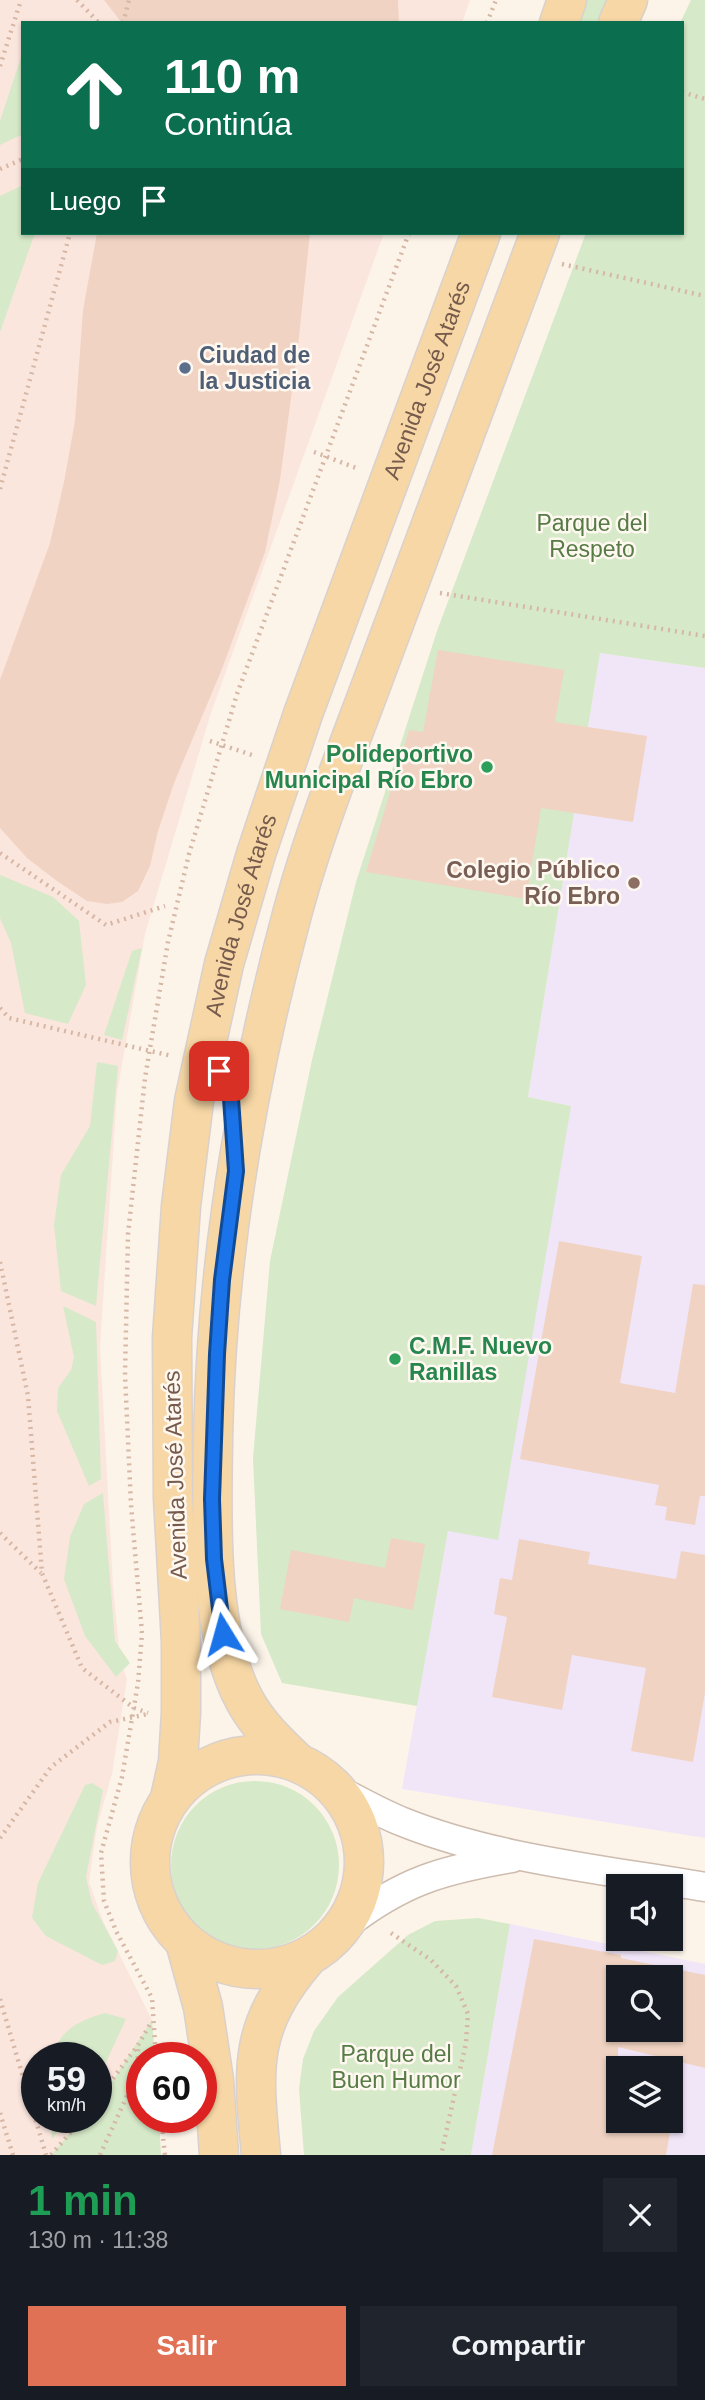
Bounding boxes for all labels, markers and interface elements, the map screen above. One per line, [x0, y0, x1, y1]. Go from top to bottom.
icon: ahead [49, 49, 140, 140]
text: 110 m [164, 49, 300, 103]
text: Continúa [164, 106, 292, 142]
icon: arrive [135, 182, 173, 220]
text: Luego [49, 186, 121, 216]
street label: Avenida José Atarés [378, 277, 475, 483]
place label: Ciudad de la Justicia [199, 342, 310, 394]
marker: Ciudad de la Justicia [177, 360, 193, 376]
park label: Parque del Respeto [536, 510, 648, 562]
place label: Polideportivo Municipal Río Ebro [265, 741, 473, 793]
marker: Polideportivo Municipal Río Ebro [479, 759, 495, 775]
street label: Avenida José Atarés [200, 810, 282, 1019]
place label: Colegio Público Río Ebro [446, 857, 620, 909]
marker: Colegio Público Río Ebro [626, 875, 642, 891]
pin [189, 1041, 249, 1101]
icon: arrive [200, 1052, 238, 1090]
place label: C.M.F. Nuevo Ranillas [409, 1333, 552, 1385]
marker: C.M.F. Nuevo Ranillas [387, 1351, 403, 1367]
street label: Avenida José Atarés [158, 1370, 192, 1580]
position arrow [186, 1597, 260, 1671]
map controls [606, 1874, 683, 2133]
button: sound [606, 1874, 683, 1951]
button: search [606, 1965, 683, 2042]
park label: Parque del Buen Humor [331, 2041, 461, 2093]
speed limit sign: 60 [126, 2042, 217, 2133]
button: layers [606, 2056, 683, 2133]
text: 59 [47, 2059, 86, 2098]
text: km/h [47, 2095, 86, 2115]
text: 1 min [28, 2177, 138, 2224]
button: close [603, 2178, 677, 2252]
text: 130 m · 11:38 [28, 2227, 168, 2253]
button: Salir [28, 2306, 346, 2386]
button: Compartir [360, 2306, 677, 2386]

